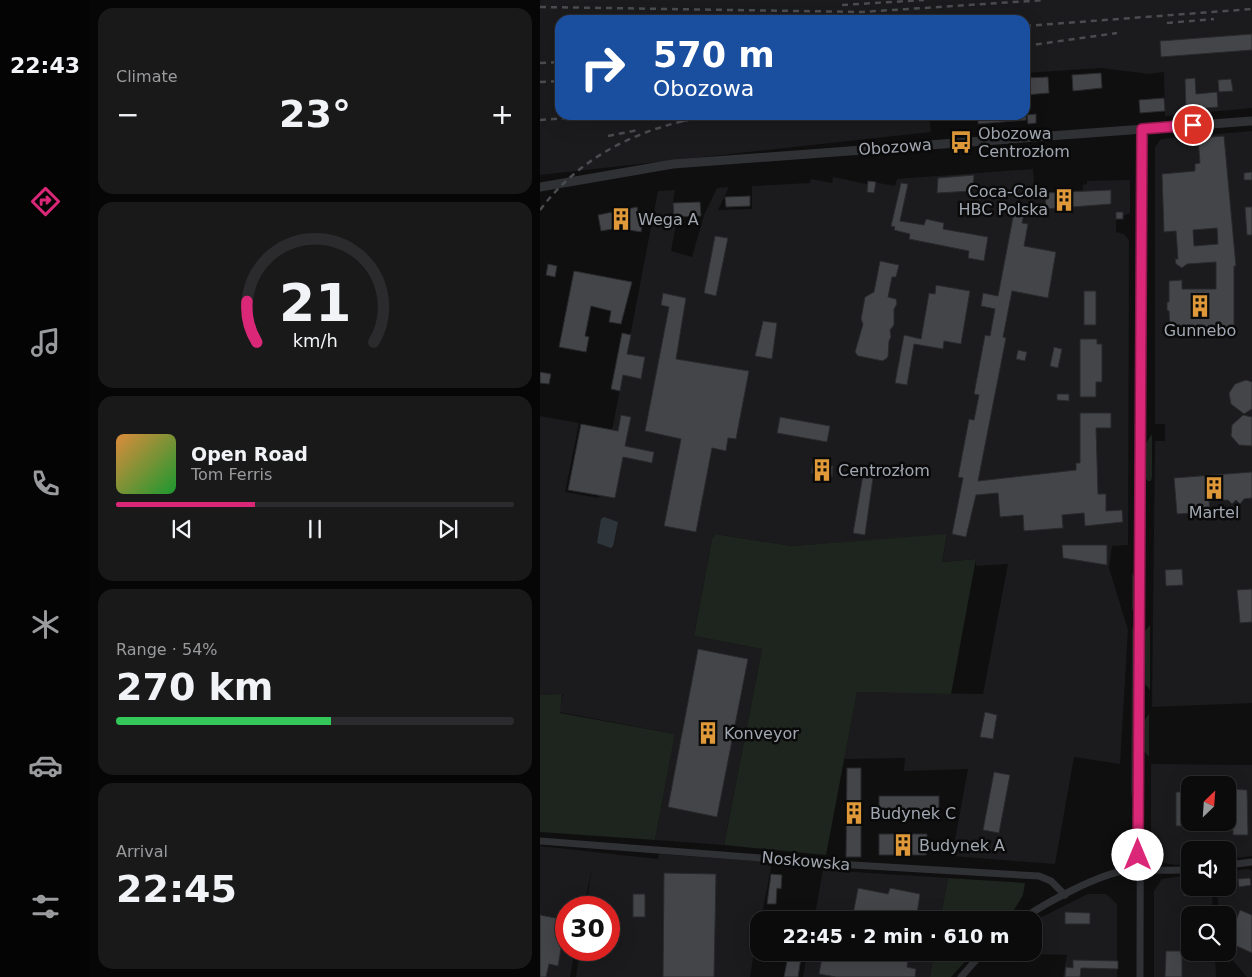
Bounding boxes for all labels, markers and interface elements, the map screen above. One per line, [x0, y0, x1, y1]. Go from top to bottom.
icon: right [570, 35, 635, 100]
text: 570 m [653, 35, 775, 75]
text: 22:43 [10, 53, 80, 78]
text: Climate [116, 67, 178, 86]
text: Obozowa [653, 76, 754, 101]
text: 23° [279, 92, 351, 136]
text: − [116, 98, 139, 131]
text: + [491, 98, 514, 131]
pin [1172, 104, 1214, 146]
icon: arrive [1179, 111, 1207, 139]
place label: Obozowa Centrozłom [978, 124, 1070, 161]
bus stop icon: Obozowa Centrozłom [948, 129, 974, 155]
street label: Obozowa [858, 135, 932, 159]
place label: Coca-Cola HBC Polska [959, 182, 1048, 219]
icon: directions [28, 184, 63, 219]
building icon: Coca-Cola HBC Polska [1051, 187, 1077, 213]
building icon: Wega A [608, 206, 634, 232]
place label: Wega A [638, 210, 699, 229]
text: 21 [279, 273, 351, 333]
building icon: Gunnebo [1187, 293, 1213, 319]
place label: Gunnebo [1164, 321, 1236, 340]
icon: music [28, 325, 63, 360]
text: km/h [292, 330, 338, 351]
text: Open Road [191, 443, 308, 465]
building icon: Centrozłom [809, 457, 835, 483]
place label: Centrozłom [838, 461, 930, 480]
text: Tom Ferris [191, 465, 272, 484]
icon: phone [28, 466, 63, 501]
building icon: Martel [1201, 475, 1227, 501]
place label: Martel [1189, 503, 1239, 522]
icon: previous [168, 515, 196, 543]
icon: pause [301, 515, 329, 543]
icon: next [434, 515, 462, 543]
icon: climate [28, 607, 63, 642]
text: Range · 54% [116, 640, 218, 659]
text: 270 km [116, 665, 273, 709]
building icon: Konveyor [695, 720, 721, 746]
place label: Konveyor [724, 724, 799, 743]
icon: car [28, 748, 63, 783]
north arrow [1181, 776, 1236, 831]
map controls [1181, 776, 1236, 961]
building icon: Budynek C [841, 800, 867, 826]
place label: Budynek C [870, 804, 956, 823]
position arrow [1111, 828, 1163, 880]
building icon: Budynek A [890, 832, 916, 858]
place label: Budynek A [919, 836, 1005, 855]
button: sound [1181, 841, 1236, 896]
text: Arrival [116, 842, 168, 861]
street label: Noskowska [761, 848, 851, 874]
text: 22:45 [116, 867, 237, 911]
icon: filters [28, 889, 63, 924]
speed limit sign: 30 [555, 896, 620, 961]
button: search [1181, 906, 1236, 961]
text: 22:45 · 2 min · 610 m [782, 925, 1010, 947]

